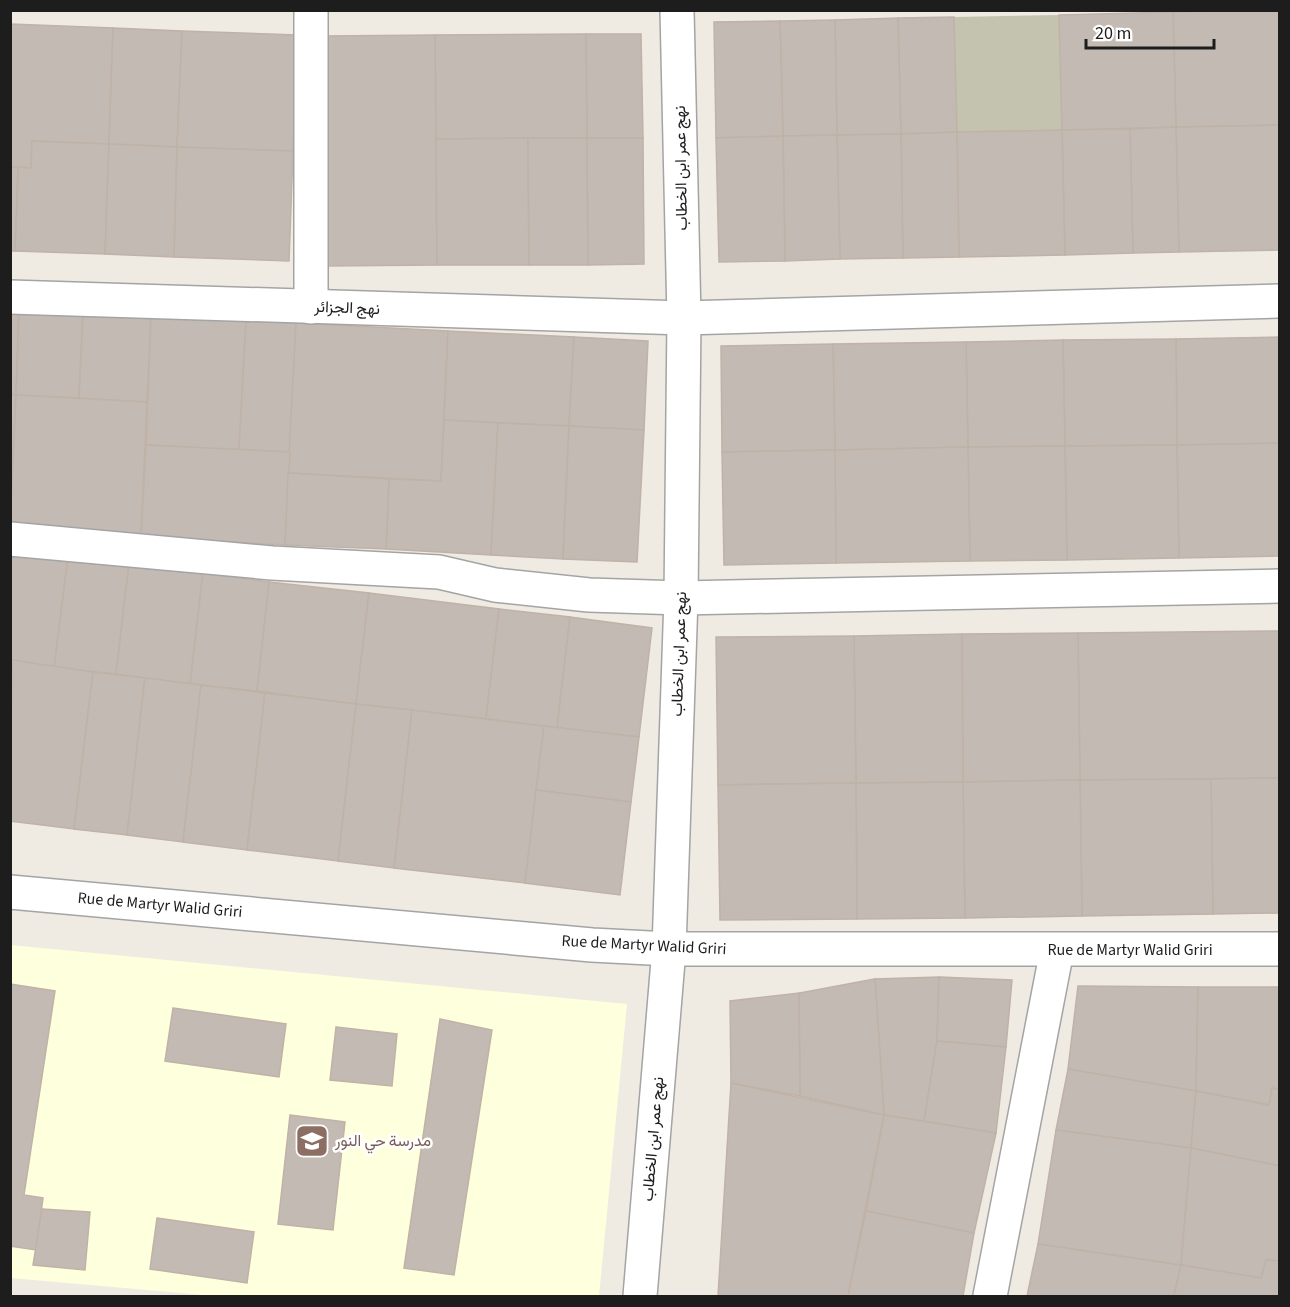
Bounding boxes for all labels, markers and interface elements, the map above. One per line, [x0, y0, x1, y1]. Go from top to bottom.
scale bar [1086, 12, 1214, 50]
text: 20 m [1095, 21, 1131, 46]
street label: نهج عمر ابن الخطاب [669, 105, 693, 231]
street label: نهج الجزائر [313, 296, 380, 320]
street label: نهج عمر ابن الخطاب [666, 591, 692, 717]
street label: Rue de Martyr Walid Griri [77, 887, 243, 923]
street label: Rue de Martyr Walid Griri [561, 930, 727, 960]
street label: Rue de Martyr Walid Griri [1047, 939, 1213, 961]
street label: نهج عمر ابن الخطاب [637, 1076, 669, 1202]
school or university icon: مدرسة حي النور [294, 1123, 330, 1159]
place label: مدرسة حي النور [334, 1130, 431, 1154]

